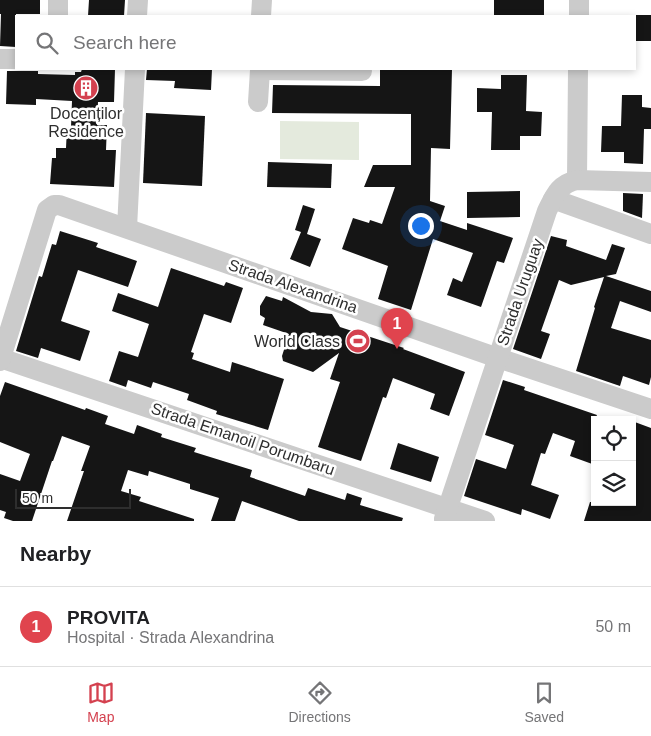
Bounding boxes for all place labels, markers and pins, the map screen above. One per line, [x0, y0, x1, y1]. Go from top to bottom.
building icon: Docenților Residence [73, 75, 99, 101]
place label: Docenților Residence [48, 105, 124, 140]
pin: 1 [381, 308, 413, 349]
sports icon: World Class [345, 328, 371, 354]
place label: World Class [254, 333, 340, 350]

